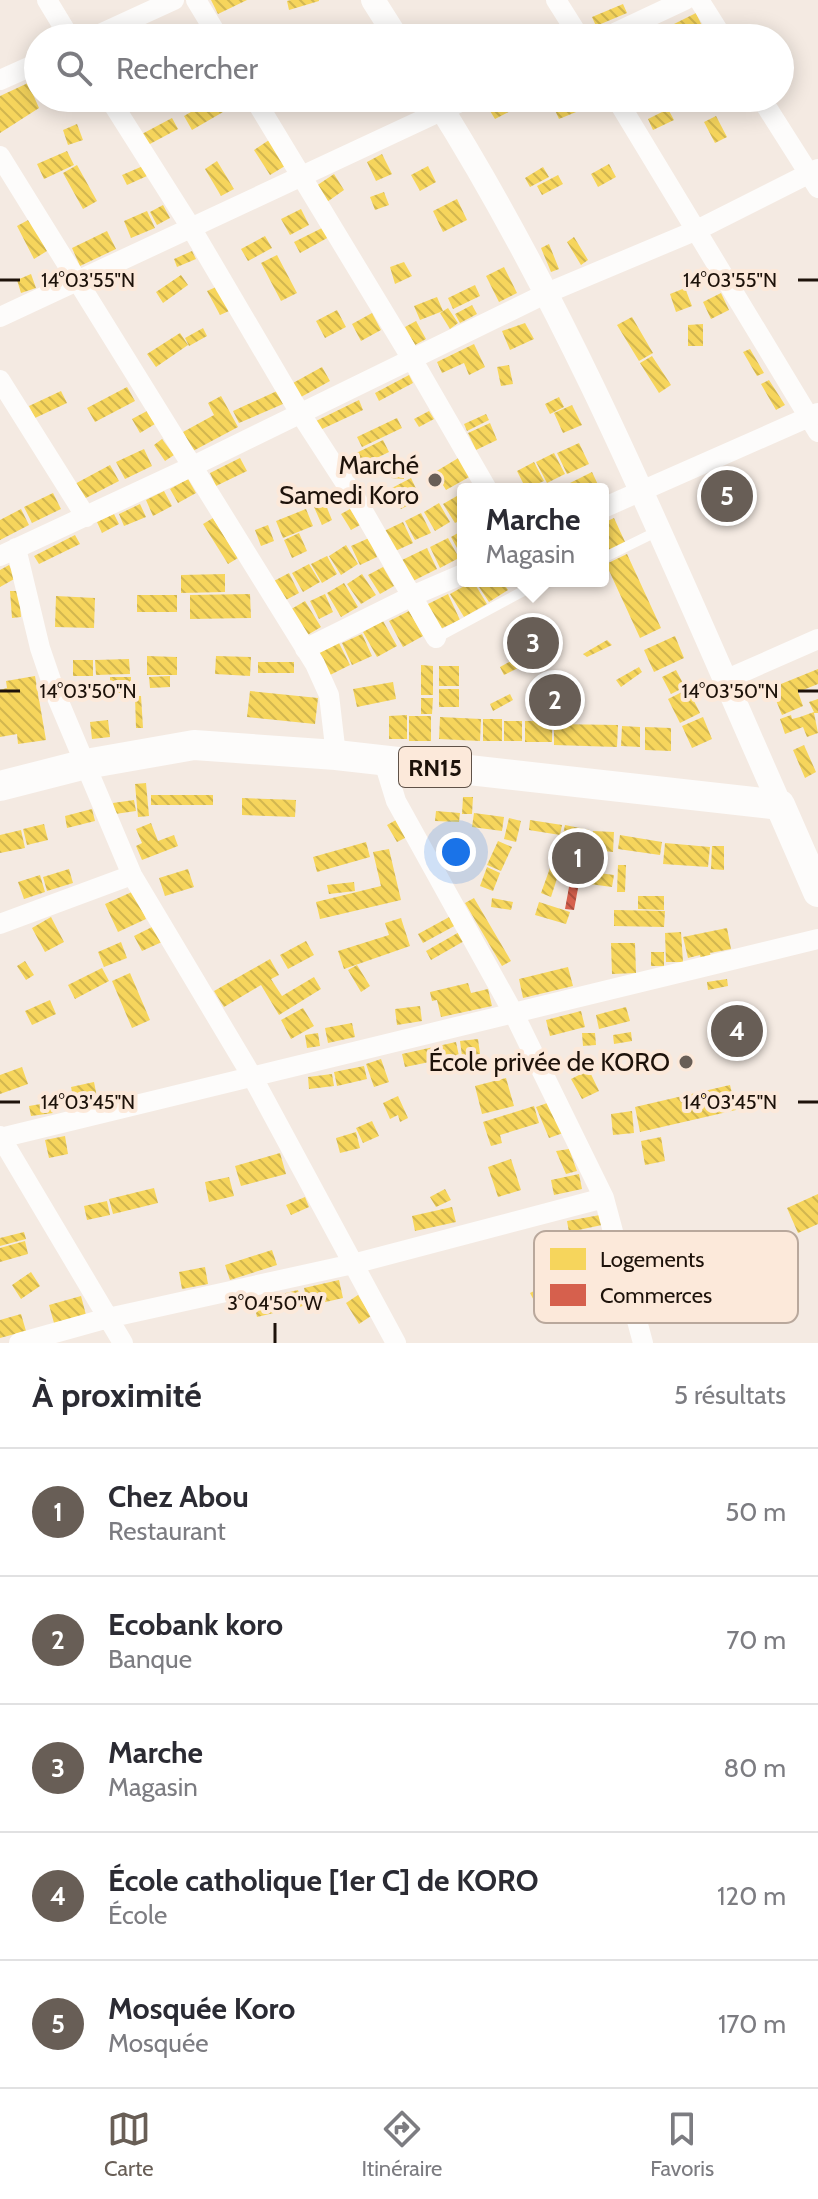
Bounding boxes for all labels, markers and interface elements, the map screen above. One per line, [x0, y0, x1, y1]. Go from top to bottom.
search box [24, 24, 794, 112]
icon: search [52, 46, 96, 90]
text: Rechercher [116, 50, 258, 87]
text: 14°03'55"N [41, 268, 135, 292]
text: 14°03'55"N [683, 268, 777, 292]
place label: Marché Samedi Koro [279, 449, 419, 511]
pin: 5 [701, 466, 753, 526]
marker: Marché Samedi Koro [426, 471, 444, 489]
popup [457, 483, 609, 587]
text: Marche [485, 501, 581, 538]
text: Magasin [485, 538, 575, 570]
pin: 3 [507, 613, 559, 673]
pin: 2 [529, 670, 581, 730]
text: 14°03'50"N [39, 679, 137, 703]
text: 14°03'50"N [681, 679, 779, 703]
road number: RN15 [399, 747, 471, 787]
pin: 1 [552, 828, 604, 888]
your location [436, 832, 476, 872]
pin: 4 [711, 1001, 763, 1061]
place label: École privée de KORO [428, 1046, 670, 1078]
marker: École privée de KORO [677, 1053, 695, 1071]
text: 14°03'45"N [41, 1090, 135, 1114]
text: 14°03'45"N [683, 1090, 777, 1114]
legend [534, 1231, 798, 1323]
text: Logements [600, 1246, 704, 1273]
text: Commerces [600, 1282, 712, 1309]
text: 3°04'50"W [227, 1291, 323, 1315]
text: À proximité [32, 1374, 202, 1416]
text: 5 résultats [674, 1379, 786, 1411]
text: Chez Abou [108, 1478, 249, 1515]
text: 1 [53, 1496, 63, 1528]
text: 50 m [725, 1496, 786, 1528]
text: Restaurant [108, 1515, 226, 1547]
text: Ecobank koro [108, 1606, 283, 1643]
text: 2 [51, 1624, 65, 1656]
text: 70 m [726, 1624, 786, 1656]
text: Banque [108, 1643, 192, 1675]
text: Marche [108, 1734, 203, 1771]
text: 3 [51, 1752, 65, 1784]
text: 80 m [723, 1752, 786, 1784]
text: Magasin [108, 1771, 198, 1803]
text: École catholique [1er C] de KORO [108, 1862, 539, 1899]
text: 4 [50, 1880, 66, 1912]
text: 120 m [717, 1880, 786, 1912]
text: École [108, 1899, 167, 1931]
text: Mosquée Koro [108, 1990, 295, 2027]
text: 5 [51, 2008, 65, 2040]
text: 170 m [718, 2008, 786, 2040]
text: Mosquée [108, 2027, 209, 2059]
tab: Carte [104, 2107, 154, 2182]
tab: Itinéraire [361, 2107, 442, 2182]
tab: Favoris [650, 2107, 714, 2182]

